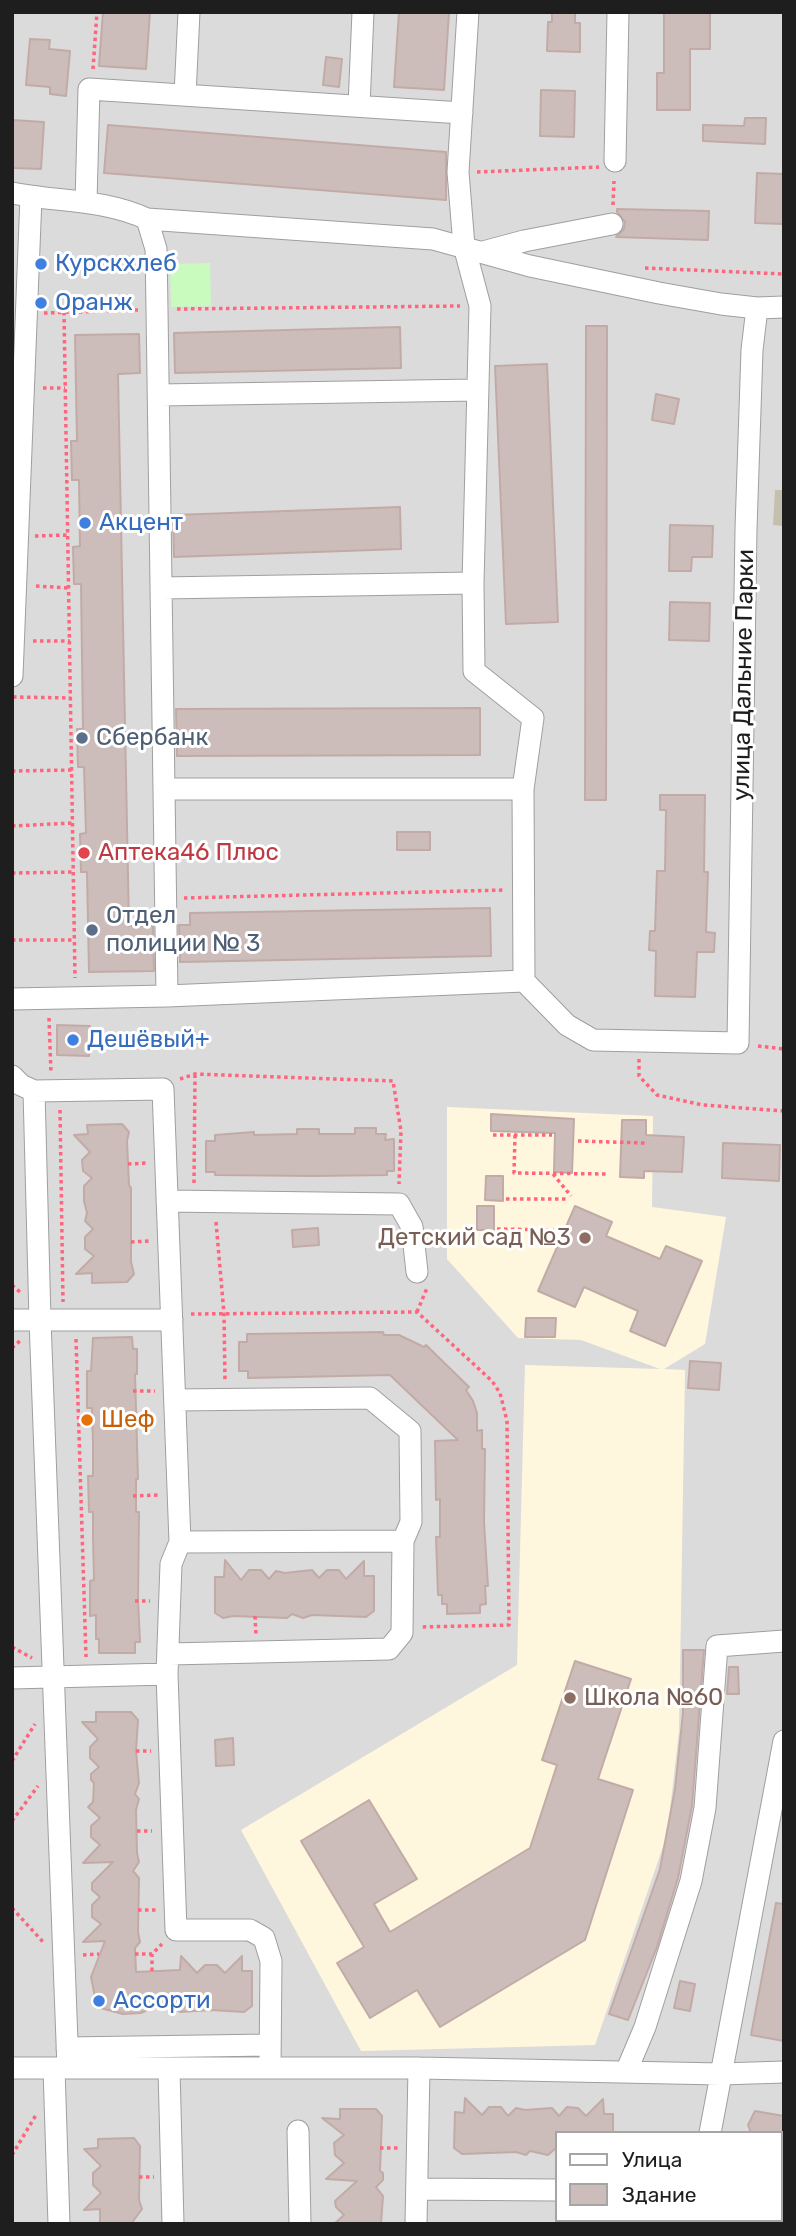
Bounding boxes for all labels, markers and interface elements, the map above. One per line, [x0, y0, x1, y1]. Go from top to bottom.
place label: Курскхлеб [55, 250, 177, 278]
marker: Курскхлеб [33, 256, 49, 272]
place label: Оранж [55, 289, 133, 317]
marker: Оранж [33, 295, 49, 311]
place label: Акцент [99, 509, 183, 537]
marker: Акцент [77, 515, 93, 531]
street label: улица Дальние Парки [727, 549, 761, 801]
place label: Сбербанк [96, 724, 208, 752]
marker: Сбербанк [74, 730, 90, 746]
place label: Аптека46 Плюс [98, 839, 279, 867]
marker: Аптека46 Плюс [76, 845, 92, 861]
place label: Отдел полиции № 3 [106, 902, 260, 958]
marker: Отдел полиции № 3 [84, 922, 100, 938]
place label: Дешёвый+ [87, 1026, 210, 1054]
marker: Дешёвый+ [65, 1032, 81, 1048]
place label: Детский сад №3 [378, 1224, 571, 1252]
marker: Детский сад №3 [577, 1230, 593, 1246]
place label: Шеф [101, 1406, 155, 1434]
marker: Шеф [79, 1412, 95, 1428]
place label: Школа №60 [584, 1684, 723, 1712]
marker: Школа №60 [562, 1690, 578, 1706]
place label: Ассорти [113, 1987, 211, 2015]
marker: Ассорти [91, 1993, 107, 2009]
legend [554, 2131, 782, 2222]
text: Улица [622, 2147, 682, 2172]
text: Здание [622, 2182, 697, 2207]

